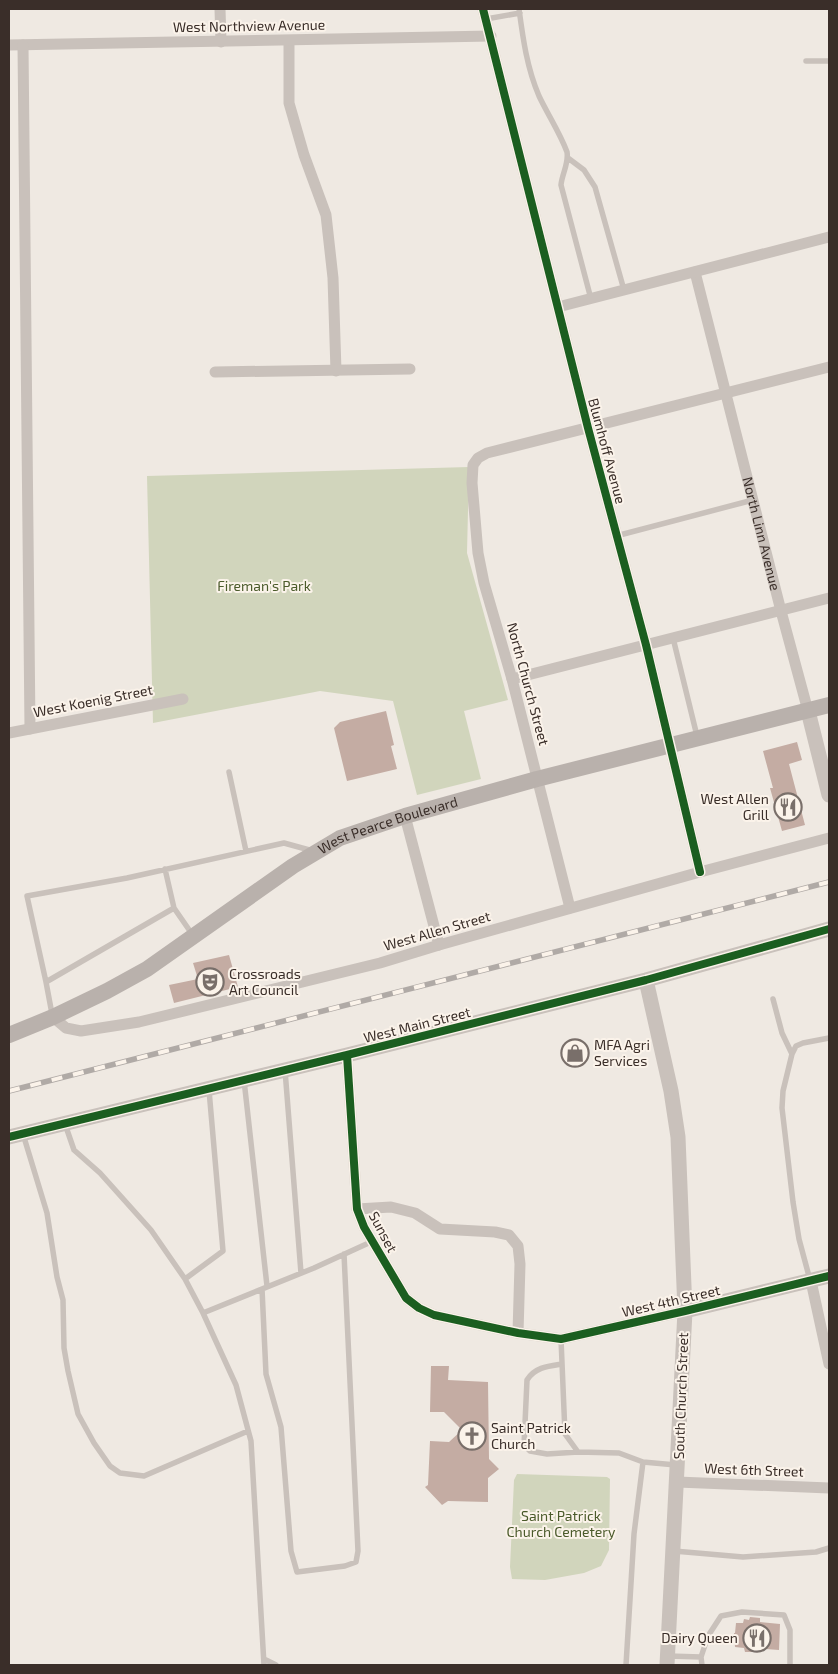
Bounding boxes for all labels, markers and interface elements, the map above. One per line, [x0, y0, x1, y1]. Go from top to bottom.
street label: West Northview Avenue [173, 16, 325, 35]
street label: Blumhoff Avenue [585, 396, 630, 506]
street label: North Linn Avenue [739, 475, 784, 592]
park label: Fireman's Park [217, 577, 311, 594]
street label: North Church Street [504, 621, 553, 747]
street label: West Koenig Street [32, 681, 154, 720]
place label: West Allen Grill [701, 790, 770, 823]
restaurant icon: West Allen Grill [773, 792, 803, 822]
street label: West Pearce Boulevard [315, 793, 460, 857]
street label: West Allen Street [381, 907, 492, 954]
place label: Crossroads Art Council [229, 965, 301, 998]
theatre icon: Crossroads Art Council [195, 967, 225, 997]
street label: West Main Street [362, 1003, 472, 1046]
place label: MFA Agri Services [594, 1036, 650, 1069]
shop icon: MFA Agri Services [560, 1038, 590, 1068]
street label: Sunset [366, 1208, 401, 1255]
street label: West 4th Street [620, 1281, 722, 1320]
street label: South Church Street [670, 1332, 691, 1460]
place label: Saint Patrick Church [491, 1419, 571, 1452]
church icon: Saint Patrick Church [457, 1421, 487, 1451]
street label: West 6th Street [704, 1459, 804, 1480]
park label: Saint Patrick Church Cemetery [507, 1507, 616, 1540]
restaurant icon: Dairy Queen [742, 1623, 772, 1653]
place label: Dairy Queen [661, 1629, 738, 1646]

